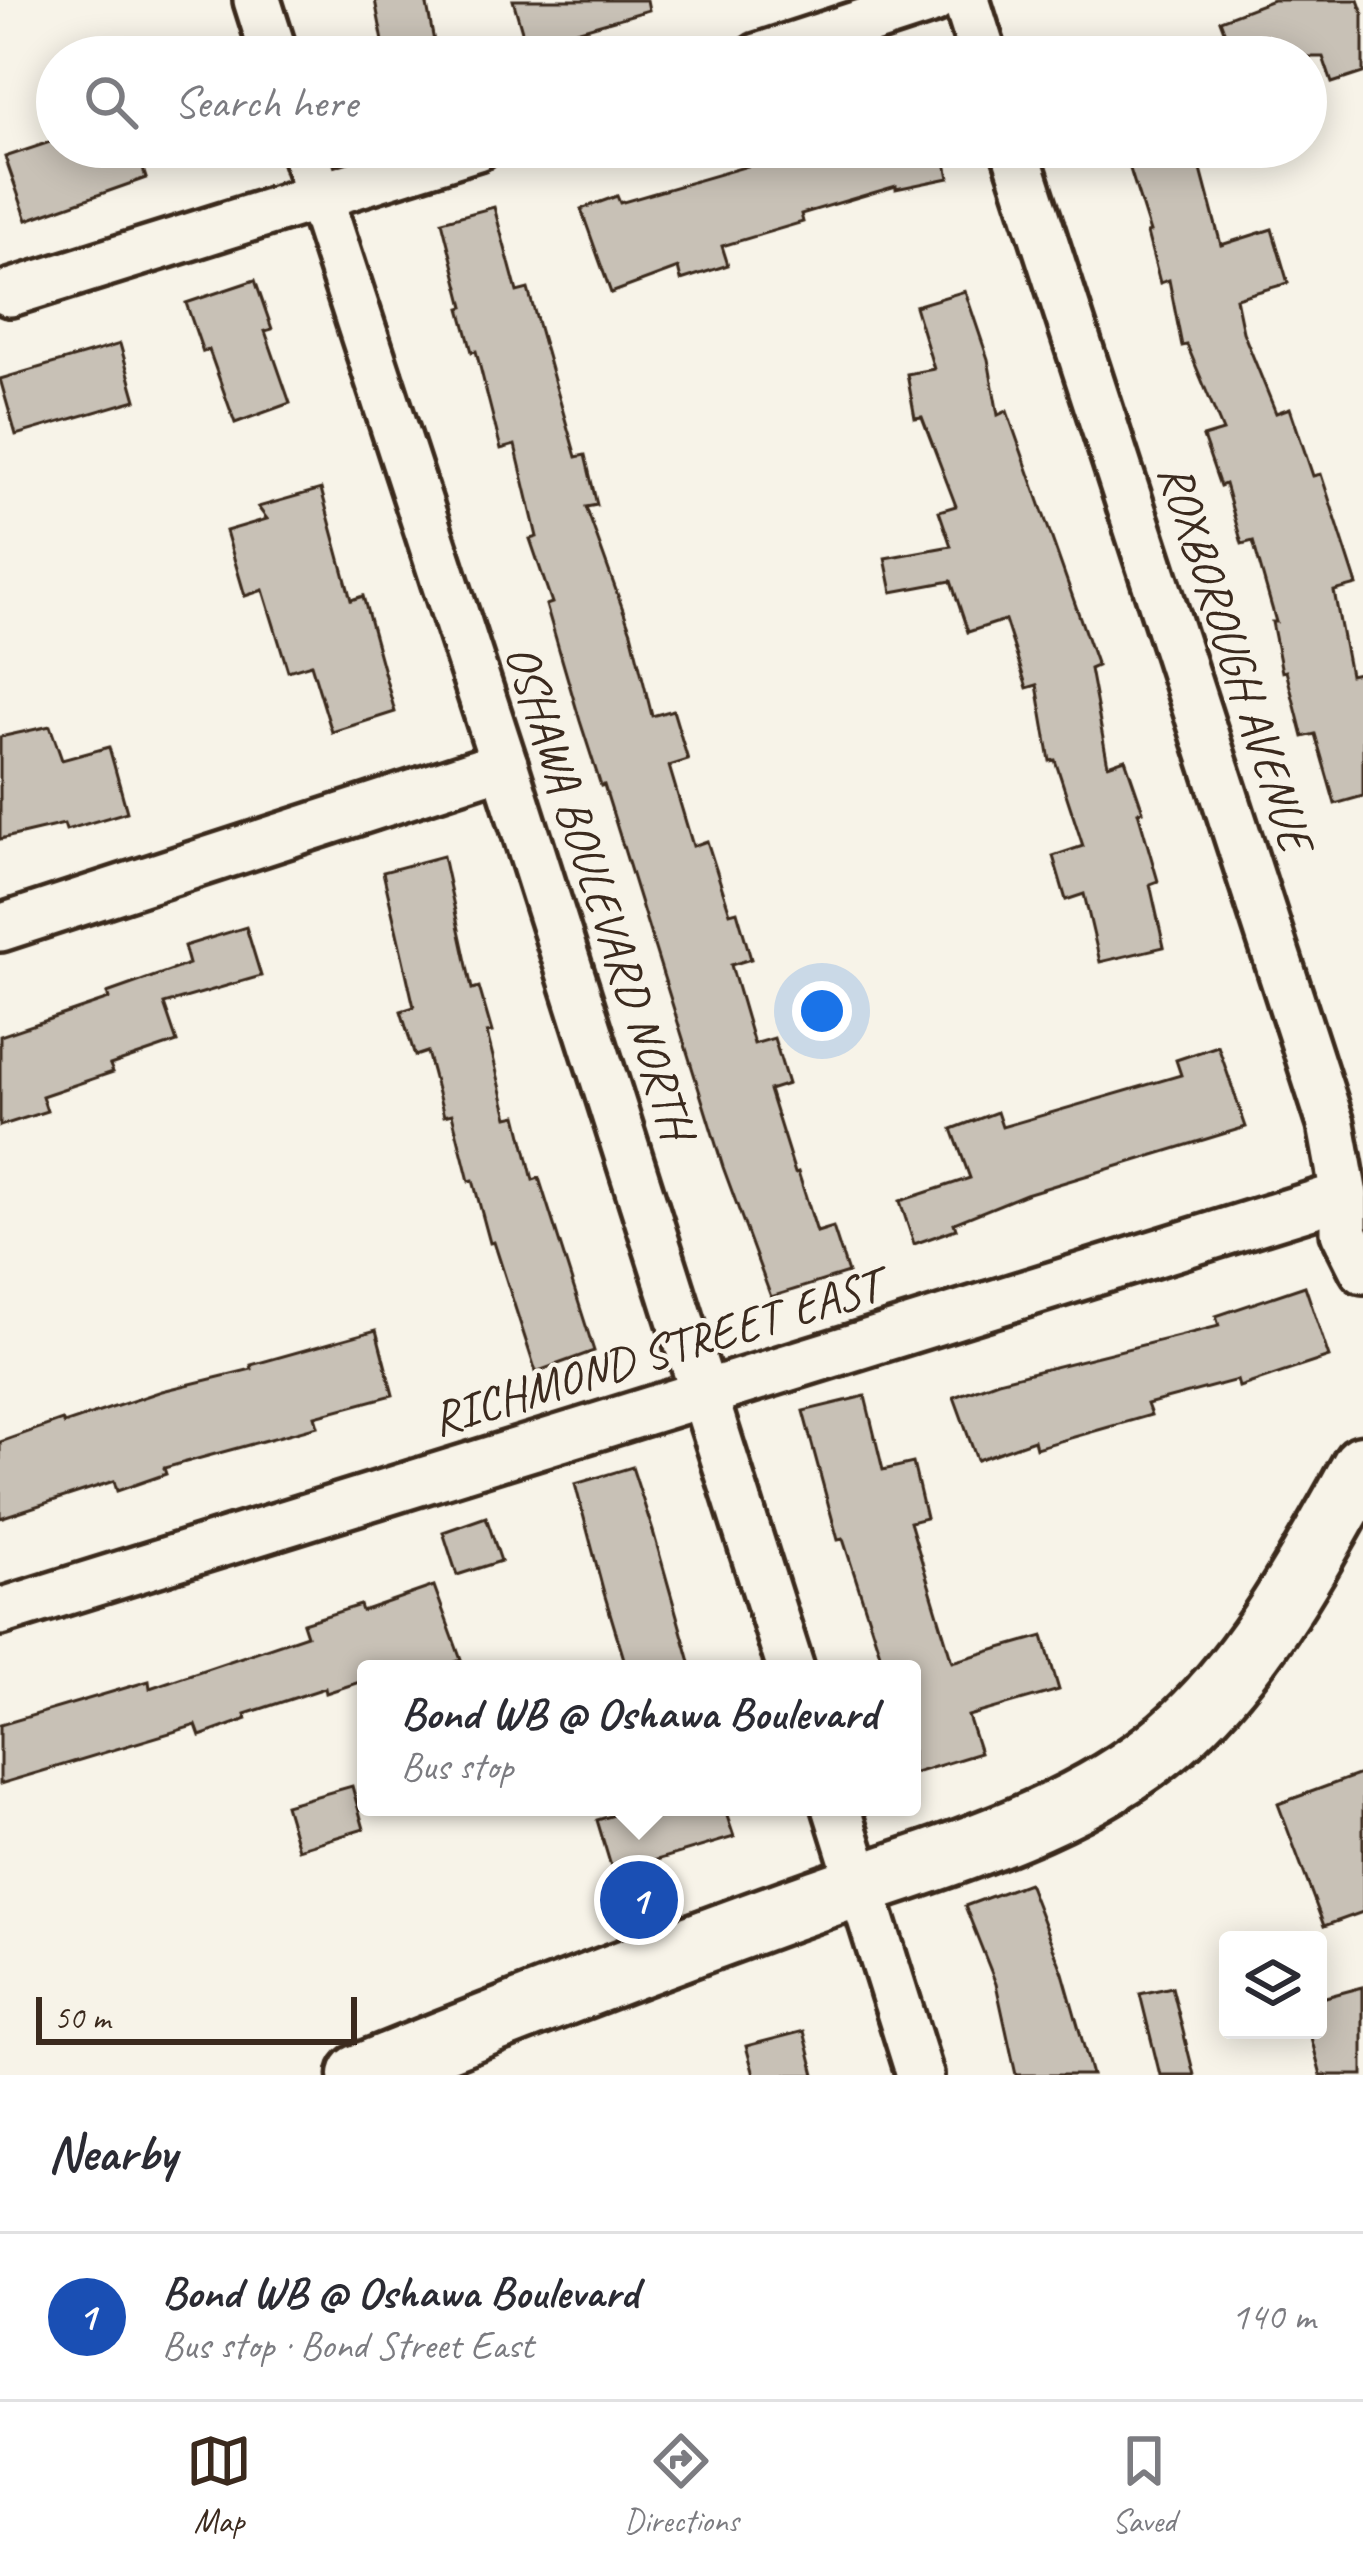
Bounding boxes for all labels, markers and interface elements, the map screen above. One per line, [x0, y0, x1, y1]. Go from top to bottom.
search box [36, 36, 1327, 168]
icon: search [78, 69, 144, 135]
text: Search here [174, 74, 357, 131]
street label: ROXBOROUGH AVENUE [1145, 456, 1329, 863]
street label: OSHAWA BOULEVARD NORTH [492, 637, 711, 1153]
your location [792, 981, 852, 1041]
street label: RICHMOND STREET EAST [424, 1252, 899, 1449]
popup [357, 1660, 921, 1816]
text: Bond WB @ Oshawa Boulevard [401, 1685, 877, 1742]
text: Bus stop [401, 1742, 513, 1791]
pin: 1 [600, 1855, 678, 1945]
map controls [1219, 1931, 1327, 2039]
button: layers [1219, 1931, 1327, 2039]
scale bar [36, 1991, 357, 2044]
text: 50 m [54, 1997, 110, 2039]
text: Nearby [48, 2121, 176, 2185]
text: Bond WB @ Oshawa Boulevard [162, 2264, 638, 2321]
text: 1 [78, 2292, 96, 2341]
text: 140 m [1231, 2292, 1315, 2341]
text: Bus stop · Bond Street East [162, 2321, 533, 2370]
tab: Map [186, 2428, 252, 2542]
tab: Directions [624, 2428, 739, 2542]
tab: Saved [1111, 2428, 1177, 2542]

